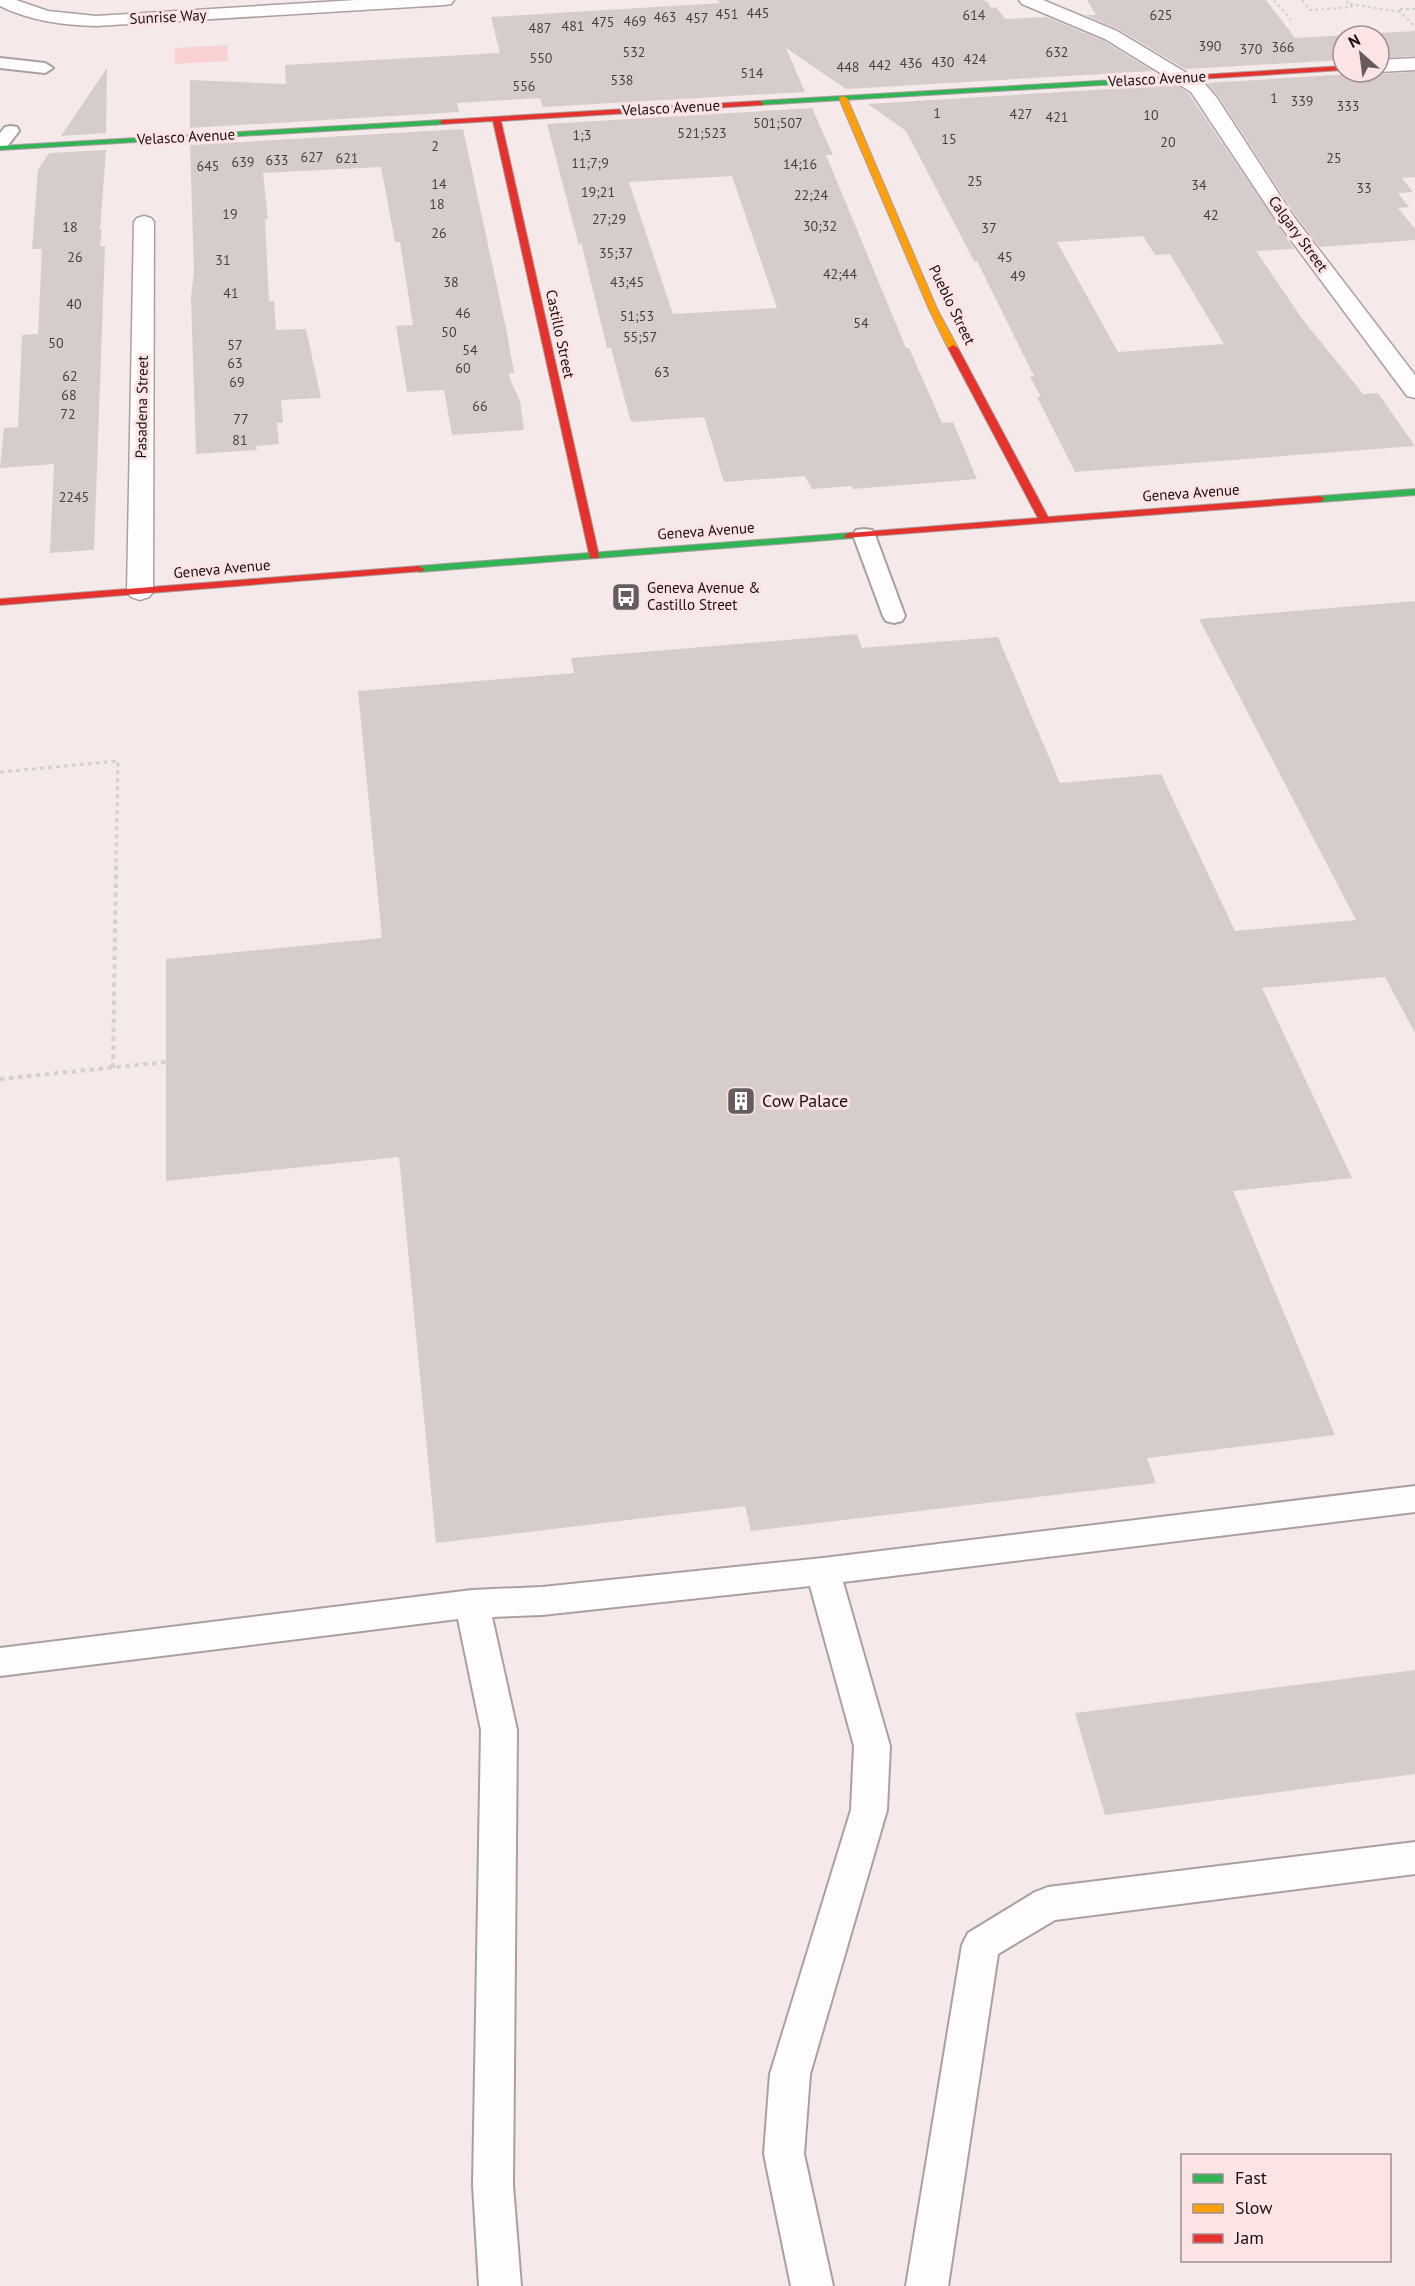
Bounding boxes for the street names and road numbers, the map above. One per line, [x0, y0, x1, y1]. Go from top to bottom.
street label: Sunrise Way [129, 5, 207, 28]
street label: Velasco Avenue [1106, 66, 1207, 91]
street label: Velasco Avenue [620, 95, 721, 120]
street label: Velasco Avenue [135, 124, 236, 149]
street label: Calgary Street [1264, 192, 1332, 275]
street label: Pueblo Street [925, 262, 980, 348]
street label: Castillo Street [542, 288, 579, 380]
street label: Pasadena Street [131, 355, 152, 459]
street label: Geneva Avenue [1142, 480, 1240, 505]
street label: Geneva Avenue [657, 518, 755, 543]
street label: Geneva Avenue [173, 555, 271, 582]

